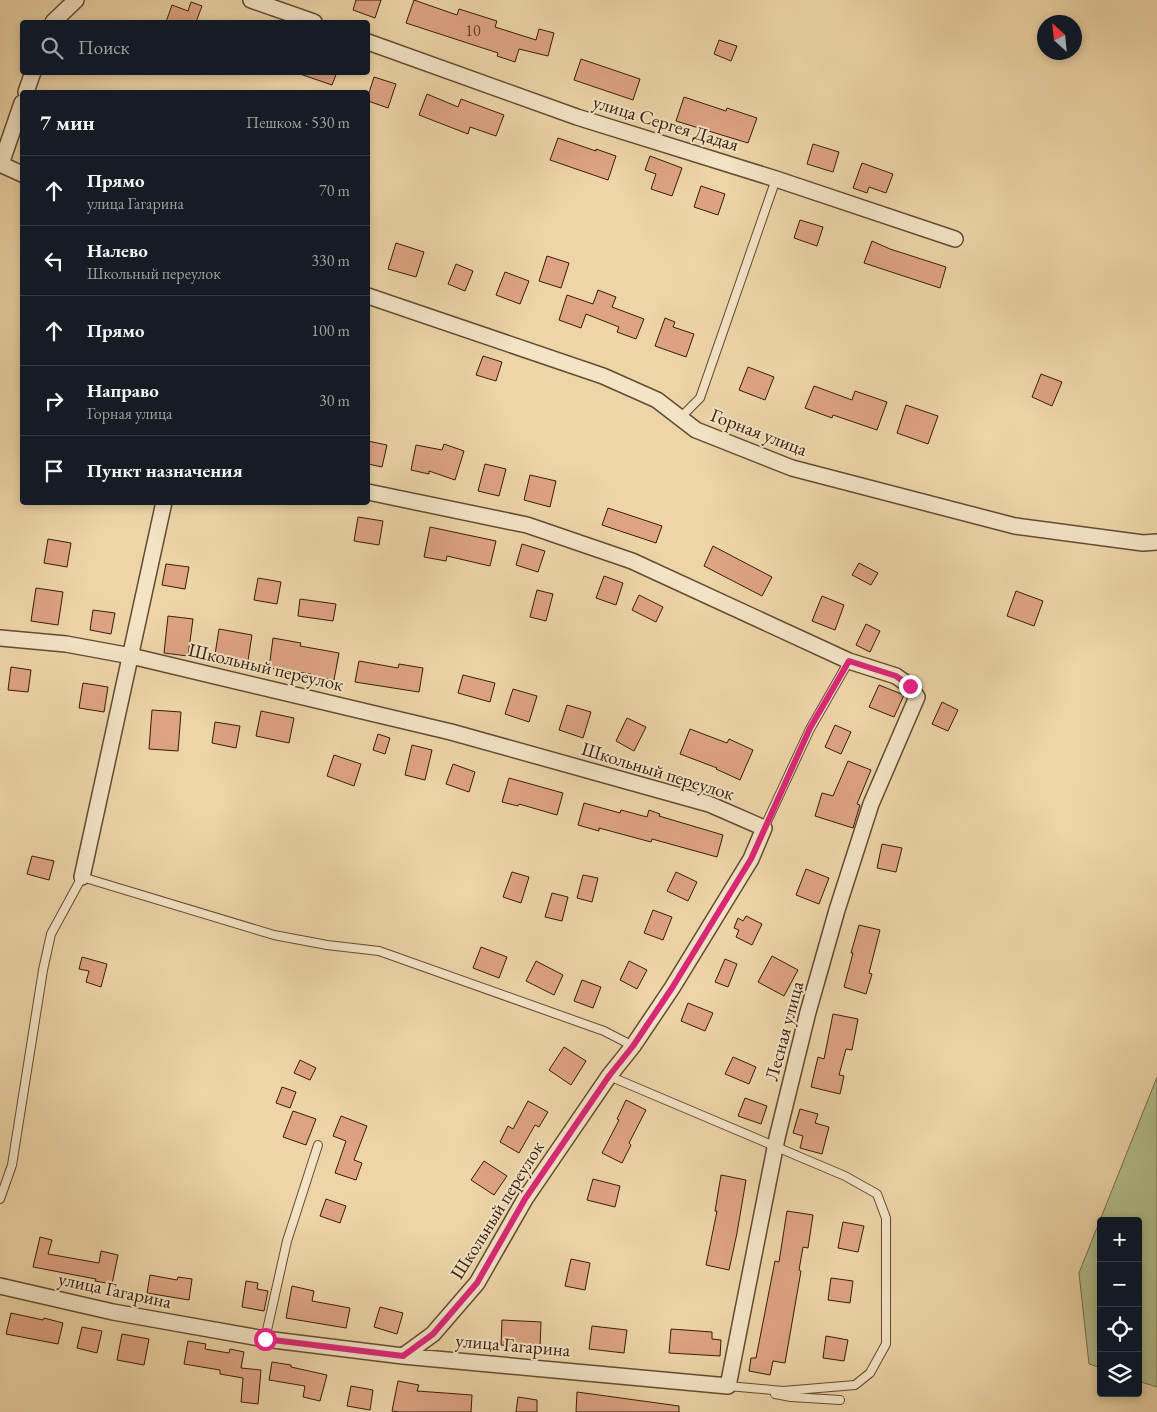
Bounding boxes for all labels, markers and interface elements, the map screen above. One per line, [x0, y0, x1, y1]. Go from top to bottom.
north arrow [1037, 15, 1082, 60]
search box [20, 20, 370, 75]
house number: 10 [465, 20, 481, 41]
icon: search [38, 34, 66, 62]
text: Поиск [78, 35, 130, 60]
street label: улица Сергея Дадая [590, 89, 742, 157]
text: 7 мин [40, 109, 95, 136]
text: Пешком · 530 m [246, 112, 350, 133]
text: Прямо [87, 168, 145, 193]
icon: ahead [40, 177, 68, 205]
text: 70 m [319, 180, 350, 201]
text: улица Гагарина [87, 193, 184, 214]
text: Налево [87, 238, 148, 263]
icon: left [40, 247, 68, 275]
text: 330 m [311, 250, 350, 271]
text: Школьный переулок [87, 263, 221, 284]
icon: ahead [40, 317, 68, 345]
text: Прямо [87, 318, 145, 343]
text: 100 m [311, 320, 350, 341]
text: Направо [87, 378, 159, 403]
icon: right [40, 387, 68, 415]
text: 30 m [319, 390, 350, 411]
street label: Горная улица [707, 402, 811, 462]
text: Горная улица [87, 403, 173, 424]
icon: arrive [40, 457, 68, 485]
text: Пункт назначения [87, 458, 243, 483]
street label: Школьный переулок [186, 637, 346, 697]
route end [899, 675, 922, 698]
street label: Школьный переулок [578, 736, 738, 806]
street label: Лесная улица [759, 978, 809, 1084]
street label: Школьный переулок [444, 1136, 550, 1284]
map controls [1097, 1217, 1142, 1397]
button: + [1097, 1217, 1142, 1262]
button: − [1097, 1262, 1142, 1307]
street label: улица Гагарина [56, 1266, 174, 1314]
button: locate [1097, 1307, 1142, 1352]
route start [254, 1328, 277, 1351]
street label: улица Гагарина [455, 1328, 572, 1363]
button: layers [1097, 1352, 1142, 1397]

